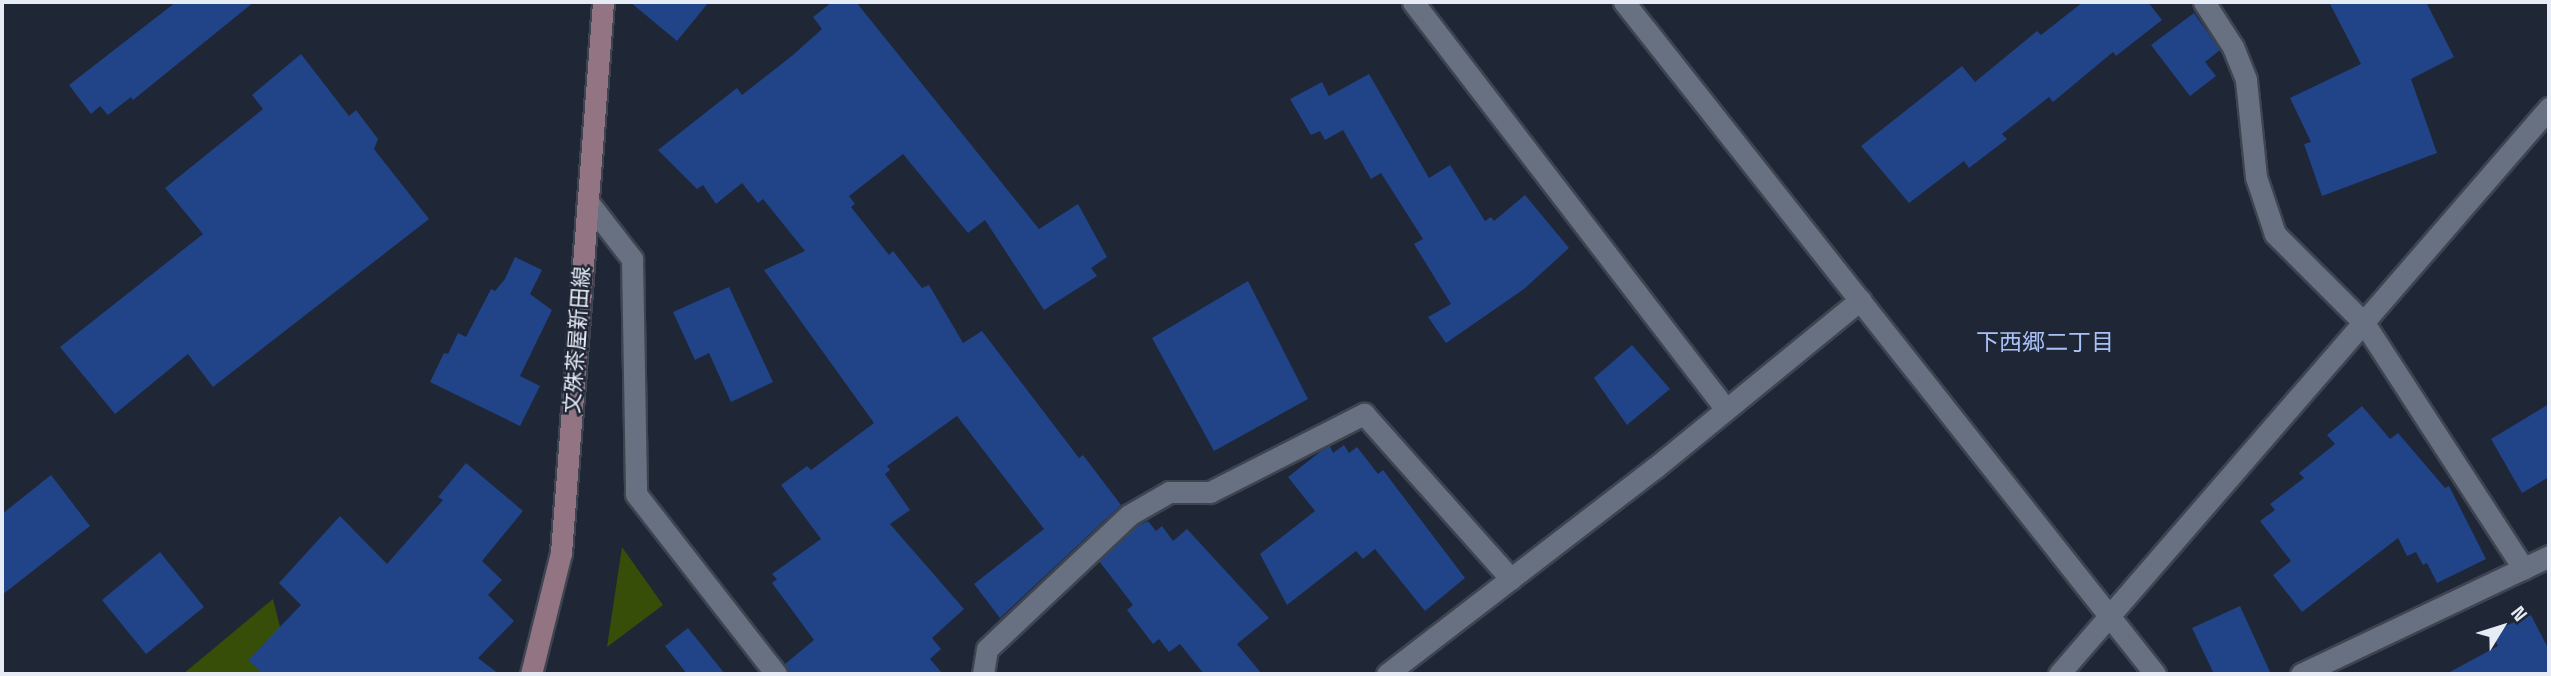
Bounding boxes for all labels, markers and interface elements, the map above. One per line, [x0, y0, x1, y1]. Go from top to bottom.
street label: 文殊茶屋新田線 [559, 266, 595, 414]
district label: 下西郷二丁目 [1976, 328, 2114, 356]
north arrow [2467, 592, 2537, 662]
text: N [2505, 601, 2533, 626]

